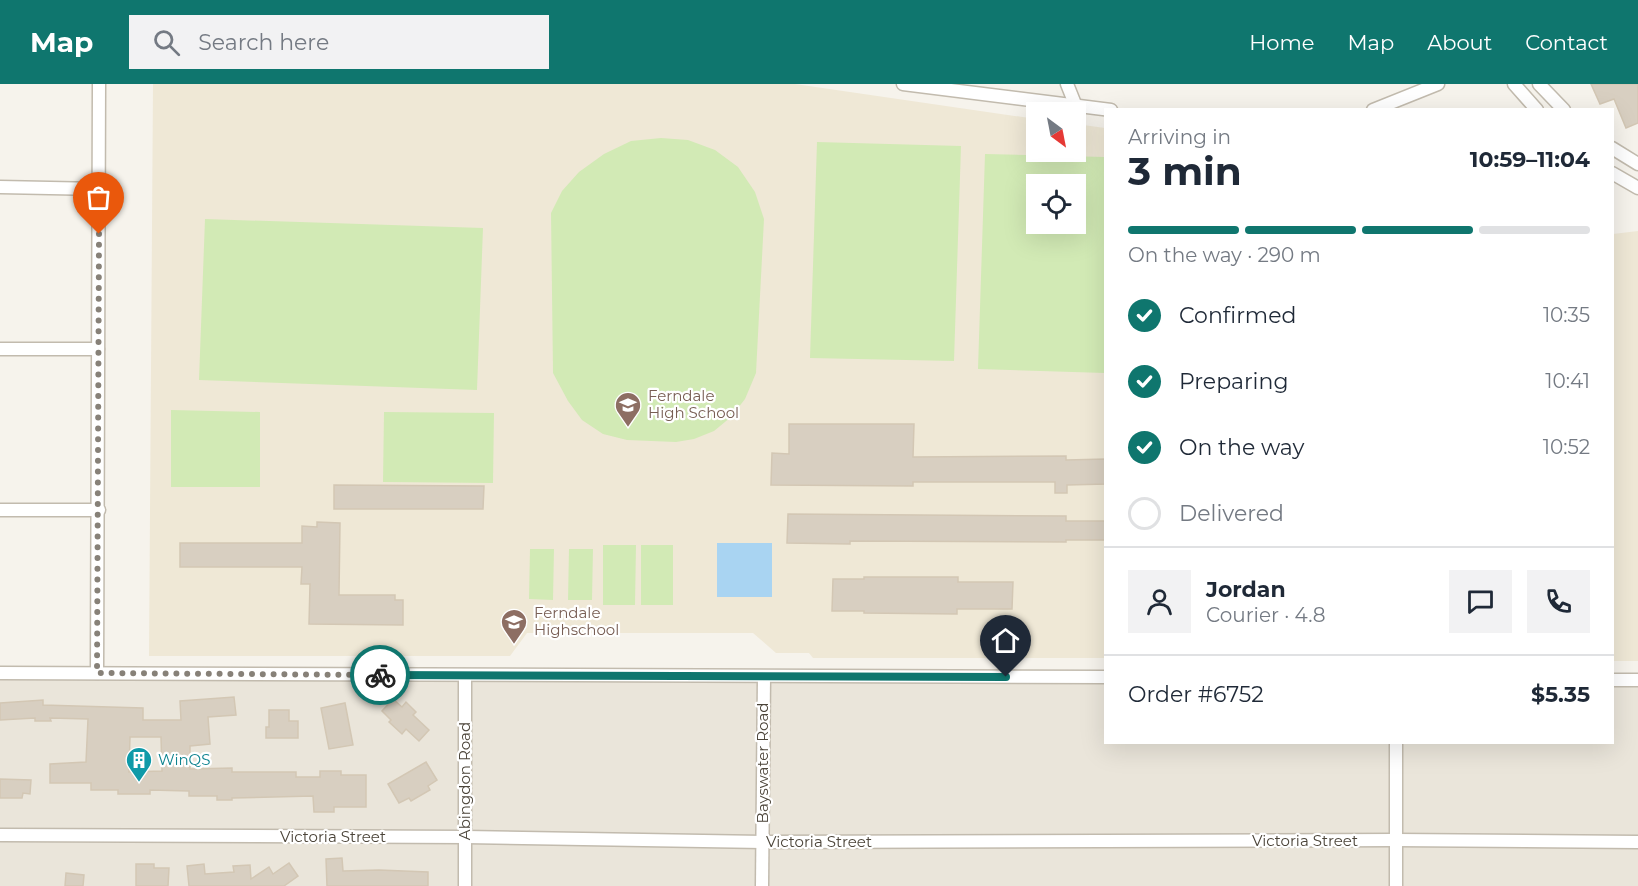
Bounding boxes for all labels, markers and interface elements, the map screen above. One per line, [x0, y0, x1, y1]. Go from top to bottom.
search box [129, 15, 549, 69]
text: Map [30, 25, 93, 59]
icon: search [150, 26, 183, 59]
text: Search here [198, 29, 329, 56]
text: Home [1249, 30, 1314, 55]
text: Map [1347, 30, 1394, 55]
text: About [1427, 30, 1492, 55]
text: Contact [1525, 30, 1608, 55]
north arrow [1026, 102, 1086, 162]
map controls [1026, 102, 1086, 234]
text: Arriving in [1128, 125, 1231, 149]
text: 10:59–11:04 [1470, 146, 1590, 173]
text: 3 min [1128, 147, 1242, 195]
pin [73, 172, 124, 234]
button: locate [1026, 174, 1086, 234]
icon: bag [82, 181, 115, 214]
text: On the way · 290 m [1128, 243, 1321, 267]
icon: check [1128, 299, 1161, 332]
text: Confirmed [1179, 302, 1296, 329]
text: 10:35 [1543, 303, 1590, 327]
icon: check [1128, 365, 1161, 398]
text: Preparing [1179, 368, 1288, 395]
text: 10:41 [1545, 369, 1590, 393]
place label: Ferndale High School [648, 386, 739, 422]
school or university icon: Ferndale High School [613, 390, 643, 428]
icon: check [1128, 431, 1161, 464]
text: On the way [1179, 434, 1304, 461]
text: 10:52 [1543, 435, 1590, 459]
text: Delivered [1179, 500, 1284, 527]
button: person [1128, 570, 1191, 633]
button: chat [1449, 570, 1512, 633]
button: phone [1527, 570, 1590, 633]
text: Jordan [1206, 576, 1286, 603]
place label: Ferndale Highschool [534, 603, 619, 639]
text: Courier · 4.8 [1206, 603, 1325, 627]
school or university icon: Ferndale Highschool [499, 607, 529, 645]
pin [980, 615, 1031, 677]
icon: home [989, 624, 1022, 657]
courier [350, 645, 410, 705]
icon: bike [364, 659, 397, 692]
text: Order #6752 [1128, 681, 1264, 708]
text: $5.35 [1531, 681, 1590, 708]
street label: Bayswater Road [753, 703, 772, 823]
street label: Abingdon Road [455, 722, 474, 840]
building icon: WinQS [124, 745, 154, 783]
place label: WinQS [158, 750, 210, 769]
street label: Victoria Street [280, 827, 386, 846]
street label: Victoria Street [1252, 831, 1358, 850]
street label: Victoria Street [766, 832, 872, 851]

